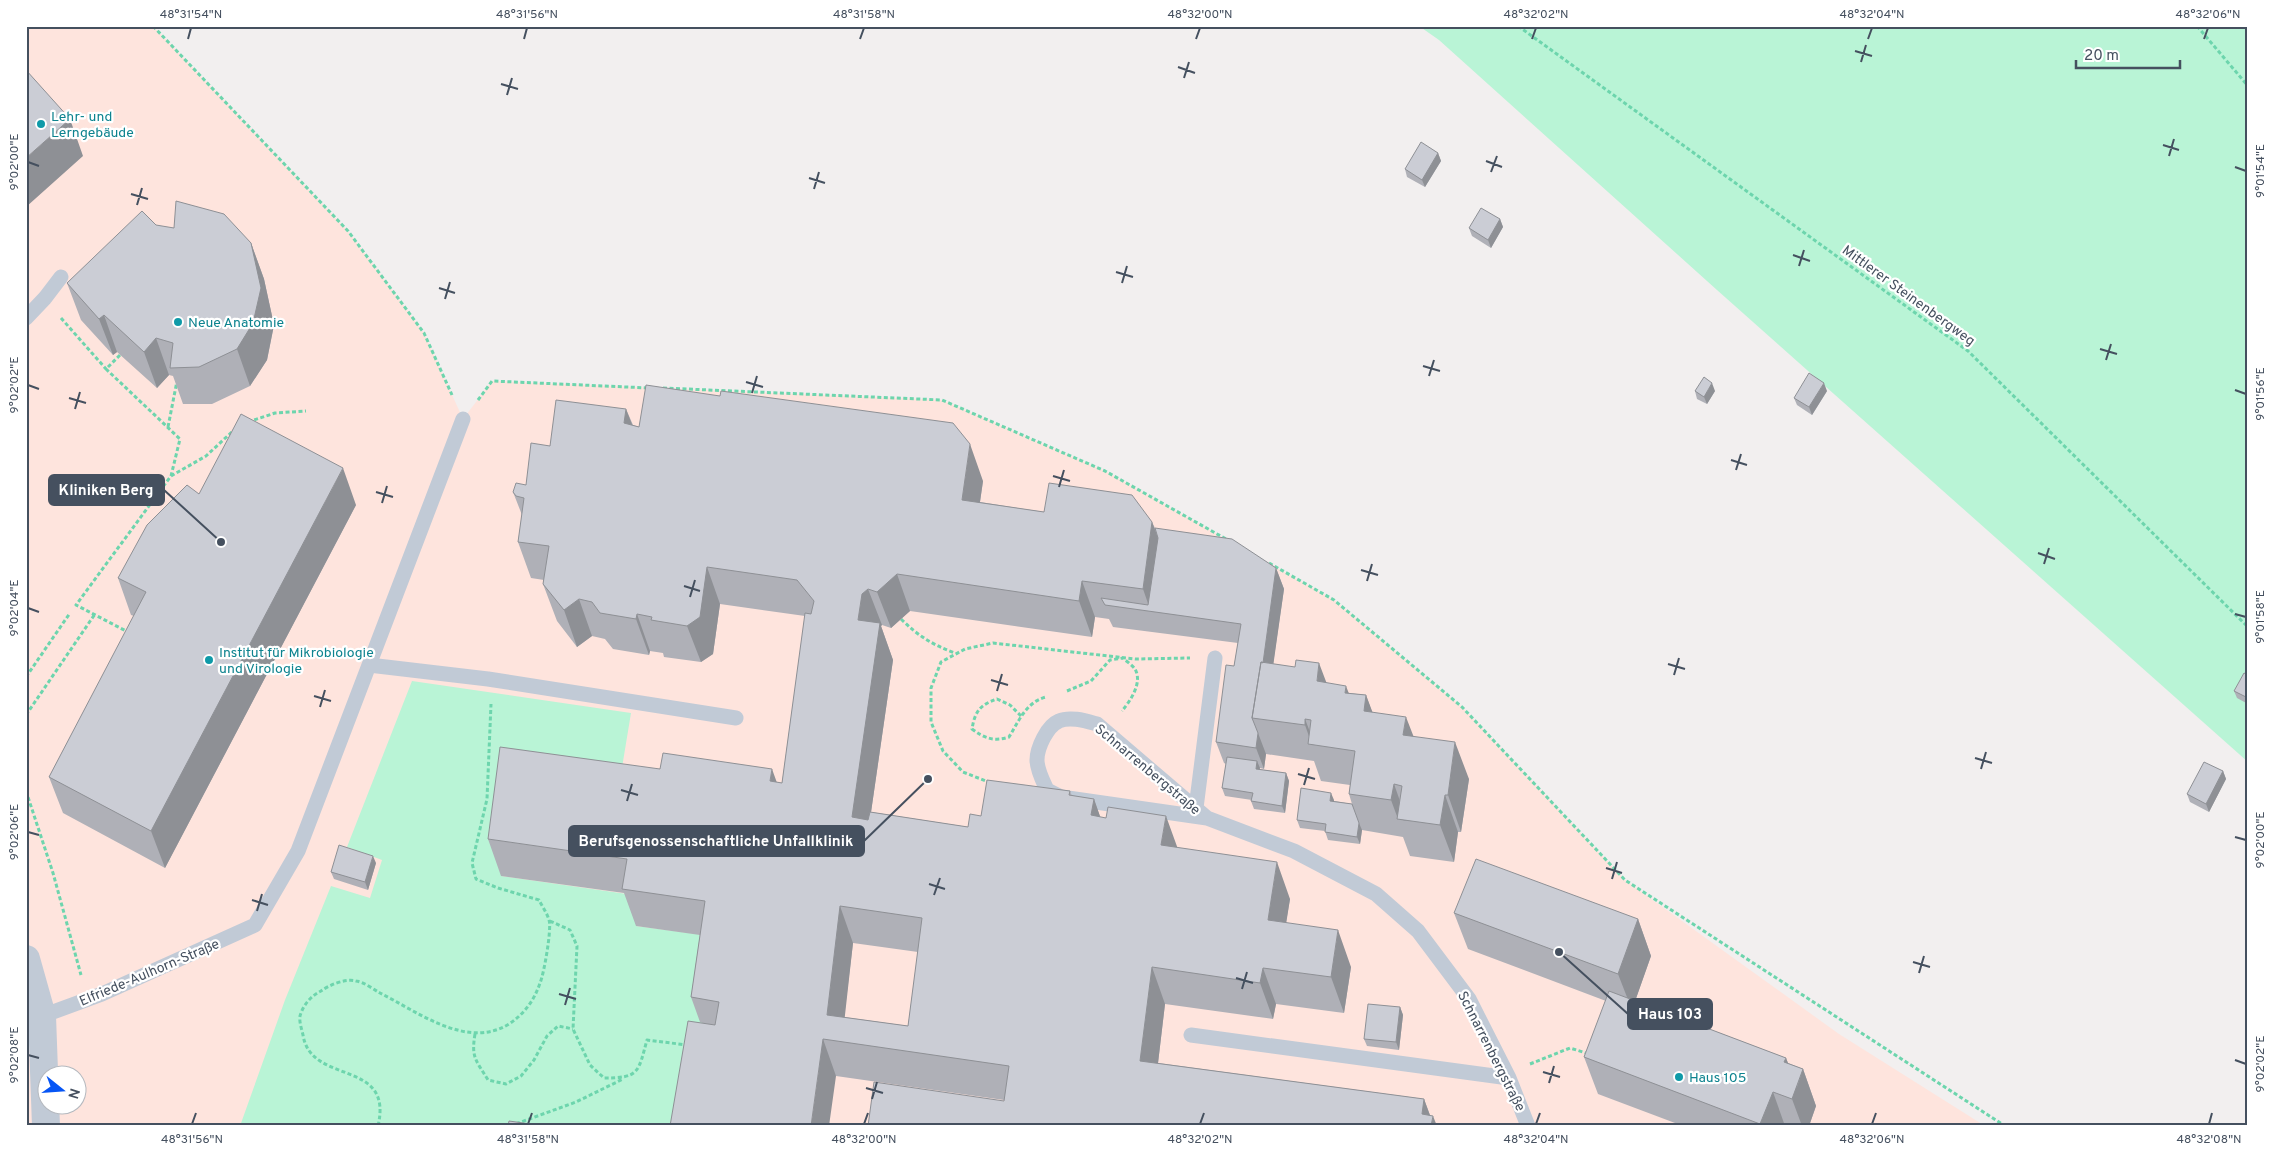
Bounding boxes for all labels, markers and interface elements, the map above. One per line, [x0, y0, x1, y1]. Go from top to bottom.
text: 48°31'54"N [160, 7, 222, 23]
text: 48°31'56"N [496, 7, 558, 23]
text: 48°31'58"N [833, 7, 895, 23]
text: 48°32'00"N [1167, 7, 1233, 23]
text: 48°32'02"N [1504, 7, 1568, 23]
text: 48°32'04"N [1839, 7, 1905, 23]
text: 48°32'06"N [2176, 7, 2240, 23]
scale bar [2076, 38, 2180, 70]
text: 20 m [2084, 47, 2119, 66]
place label: Lehr- und Lerngebäude [51, 109, 134, 142]
marker: Lehr- und Lerngebäude [35, 118, 47, 130]
text: 9°02'00"E [7, 133, 23, 191]
text: 9°01'54"E [2253, 144, 2269, 198]
street label: Mittlerer Steinenbergweg [1838, 242, 1978, 350]
place label: Neue Anatomie [188, 315, 284, 332]
marker: Neue Anatomie [172, 316, 184, 328]
text: 9°02'02"E [7, 357, 23, 413]
text: 9°01'56"E [2253, 367, 2269, 421]
callout: Kliniken Berg [49, 475, 164, 505]
text: Kliniken Berg [59, 482, 153, 501]
text: 9°02'04"E [7, 580, 23, 636]
text: 9°01'58"E [2253, 590, 2269, 644]
place label: Institut für Mikrobiologie und Virologie [219, 645, 374, 678]
marker: Institut für Mikrobiologie und Virologie [203, 654, 215, 666]
street label: Schnarrenbergstraße [1091, 721, 1203, 819]
text: 9°02'06"E [7, 804, 23, 860]
text: 9°02'00"E [2253, 811, 2269, 869]
callout: Berufsgenossenschaftliche Unfallklinik [569, 826, 864, 856]
text: Berufsgenossenschaftliche Unfallklinik [579, 833, 853, 852]
street label: Elfriede-Aulhorn-Straße [77, 936, 222, 1011]
street label: Schnarrenbergstraße [1453, 989, 1528, 1115]
callout: Haus 103 [1628, 999, 1712, 1029]
text: Haus 103 [1638, 1006, 1702, 1025]
text: 9°02'08"E [7, 1027, 23, 1083]
text: 9°02'02"E [2253, 1036, 2269, 1092]
north arrow [38, 1064, 88, 1114]
place label: Haus 105 [1689, 1070, 1746, 1087]
marker: Haus 105 [1673, 1071, 1685, 1083]
text: N [63, 1086, 83, 1101]
text: 48°31'56"N [161, 1132, 223, 1148]
text: 48°31'58"N [497, 1132, 559, 1148]
text: 48°32'00"N [831, 1132, 897, 1148]
text: 48°32'02"N [1168, 1132, 1232, 1148]
text: 48°32'04"N [1503, 1132, 1569, 1148]
text: 48°32'06"N [1840, 1132, 1904, 1148]
text: 48°32'08"N [2177, 1132, 2241, 1148]

